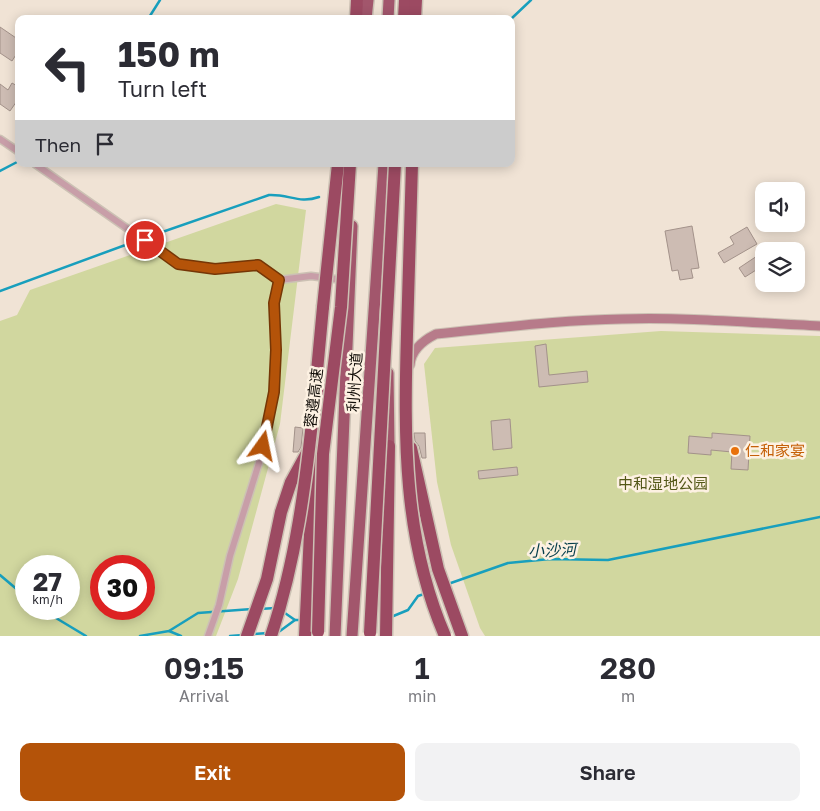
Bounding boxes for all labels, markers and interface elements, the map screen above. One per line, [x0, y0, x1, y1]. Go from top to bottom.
text: 150 m [118, 33, 220, 75]
icon: left [35, 35, 100, 100]
text: Turn left [118, 75, 207, 102]
icon: arrive [91, 130, 119, 158]
text: Then [35, 133, 81, 156]
map controls [755, 182, 805, 292]
button: sound [755, 182, 805, 232]
pin [124, 219, 166, 261]
icon: arrive [131, 226, 159, 254]
button: layers [755, 242, 805, 292]
street label: 利州大道 [343, 351, 365, 412]
street label: 蓉遵高速 [300, 367, 326, 429]
position arrow [236, 419, 288, 471]
place label: 仁和家宴 [745, 441, 805, 459]
marker: 仁和家宴 [729, 445, 741, 457]
park label: 中和湿地公园 [618, 474, 708, 492]
water label: 小沙河 [528, 539, 579, 561]
speed limit sign: 30 [90, 555, 155, 620]
text: 27 [33, 566, 62, 597]
text: km/h [32, 592, 63, 607]
text: 09:15 [164, 650, 244, 686]
text: 1 [415, 650, 430, 686]
text: 280 [600, 650, 656, 686]
text: Arrival [179, 686, 229, 706]
text: min [408, 686, 436, 706]
text: m [621, 686, 635, 706]
button: Exit [20, 743, 405, 801]
button: Share [415, 743, 800, 801]

